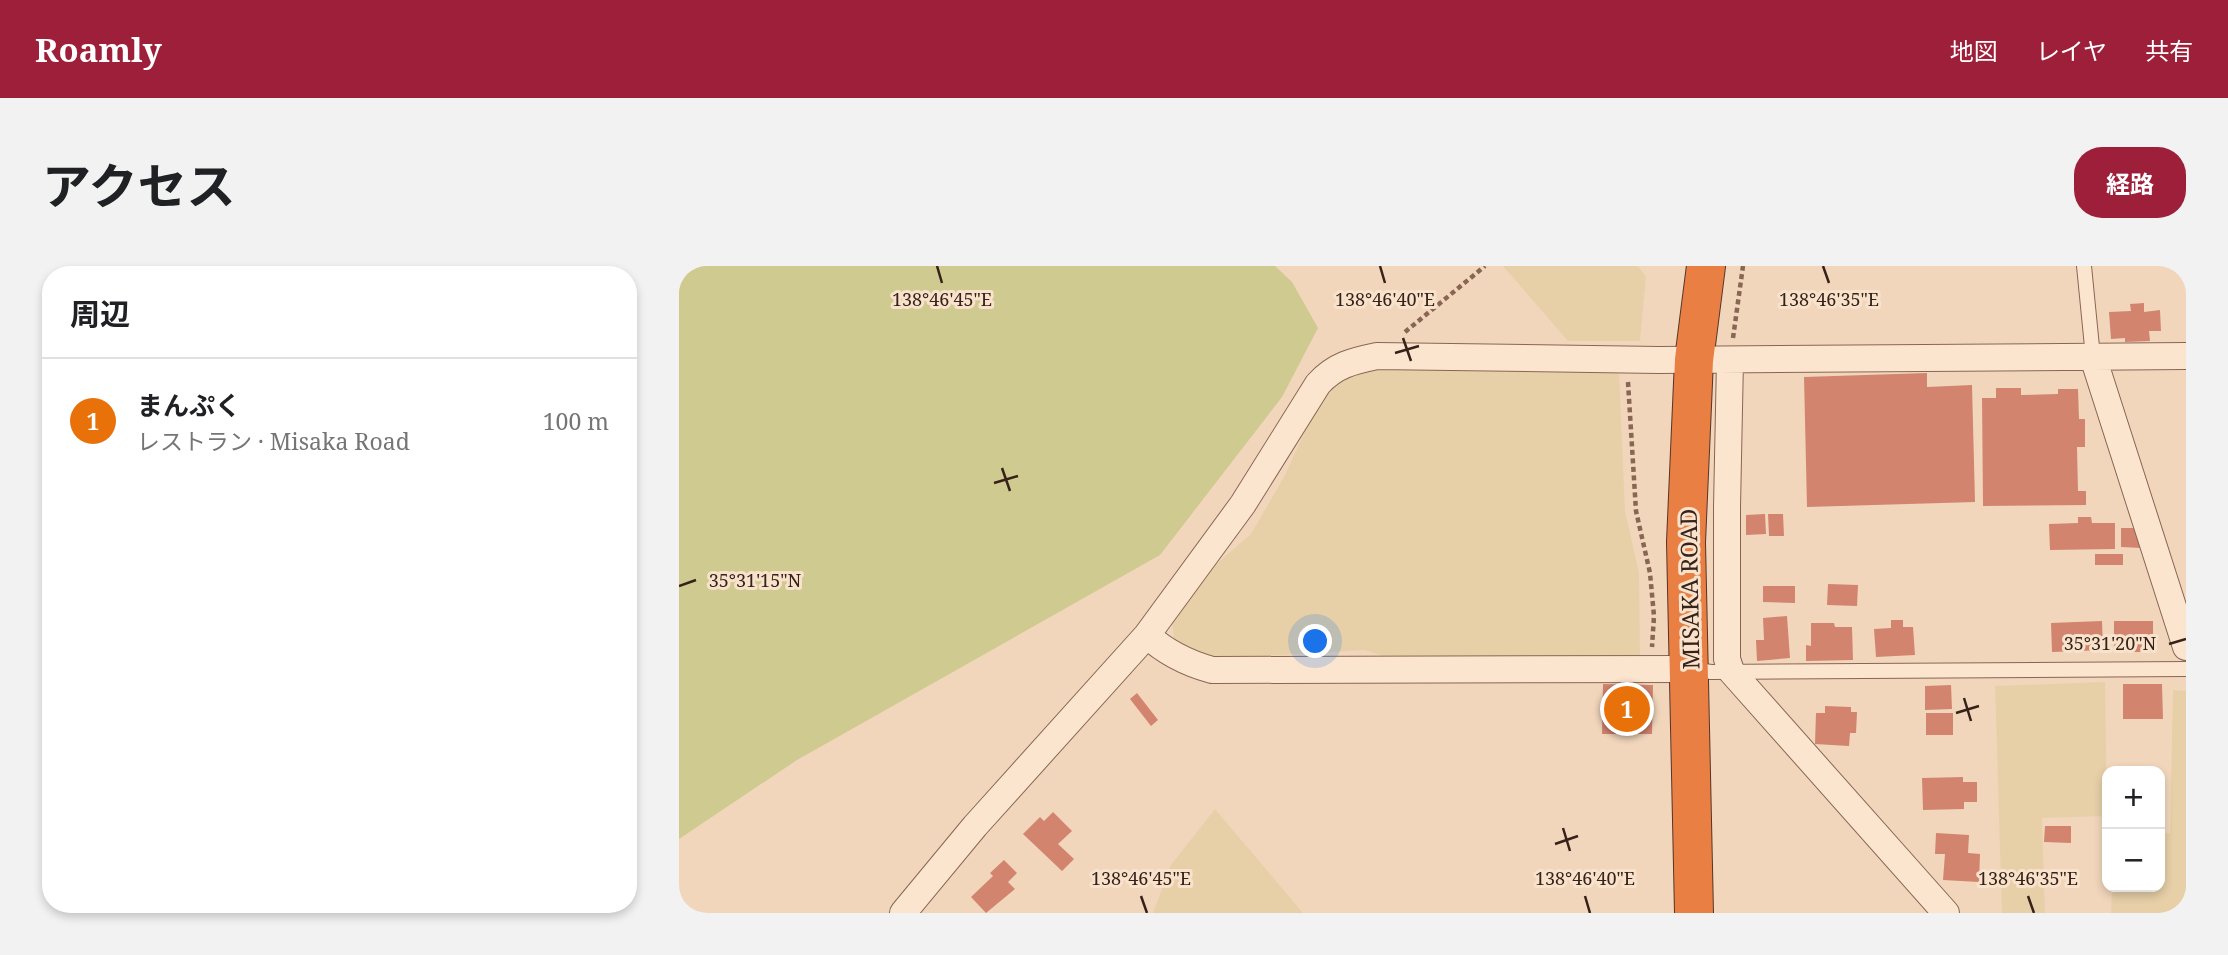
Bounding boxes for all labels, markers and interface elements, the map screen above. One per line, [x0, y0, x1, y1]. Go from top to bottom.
text: Roamly [35, 27, 162, 72]
text: 地図 [1950, 34, 1998, 67]
text: レイヤ [2036, 34, 2107, 67]
text: 共有 [2145, 34, 2193, 67]
button: 経路 [2074, 147, 2186, 218]
text: アクセス [42, 152, 236, 218]
text: 138°46'45"E [892, 287, 992, 311]
text: 138°46'40"E [1335, 287, 1435, 311]
text: 138°46'35"E [1779, 287, 1879, 311]
text: 周辺 [70, 293, 130, 334]
text: まんぷく [137, 387, 241, 423]
text: 1 [87, 405, 100, 437]
text: 100 m [543, 405, 609, 437]
text: レストラン · Misaka Road [137, 425, 410, 457]
street label: MISAKA ROAD [1672, 508, 1706, 670]
text: 35°31'15"N [709, 568, 802, 592]
your location [1298, 624, 1332, 658]
text: 35°31'20"N [2064, 631, 2157, 655]
pin: 1 [1604, 683, 1650, 735]
map controls [2102, 766, 2165, 892]
button: + [2102, 766, 2165, 829]
button: − [2102, 829, 2165, 892]
text: 138°46'45"E [1091, 866, 1191, 890]
text: 138°46'40"E [1535, 866, 1635, 890]
text: 138°46'35"E [1978, 866, 2078, 890]

